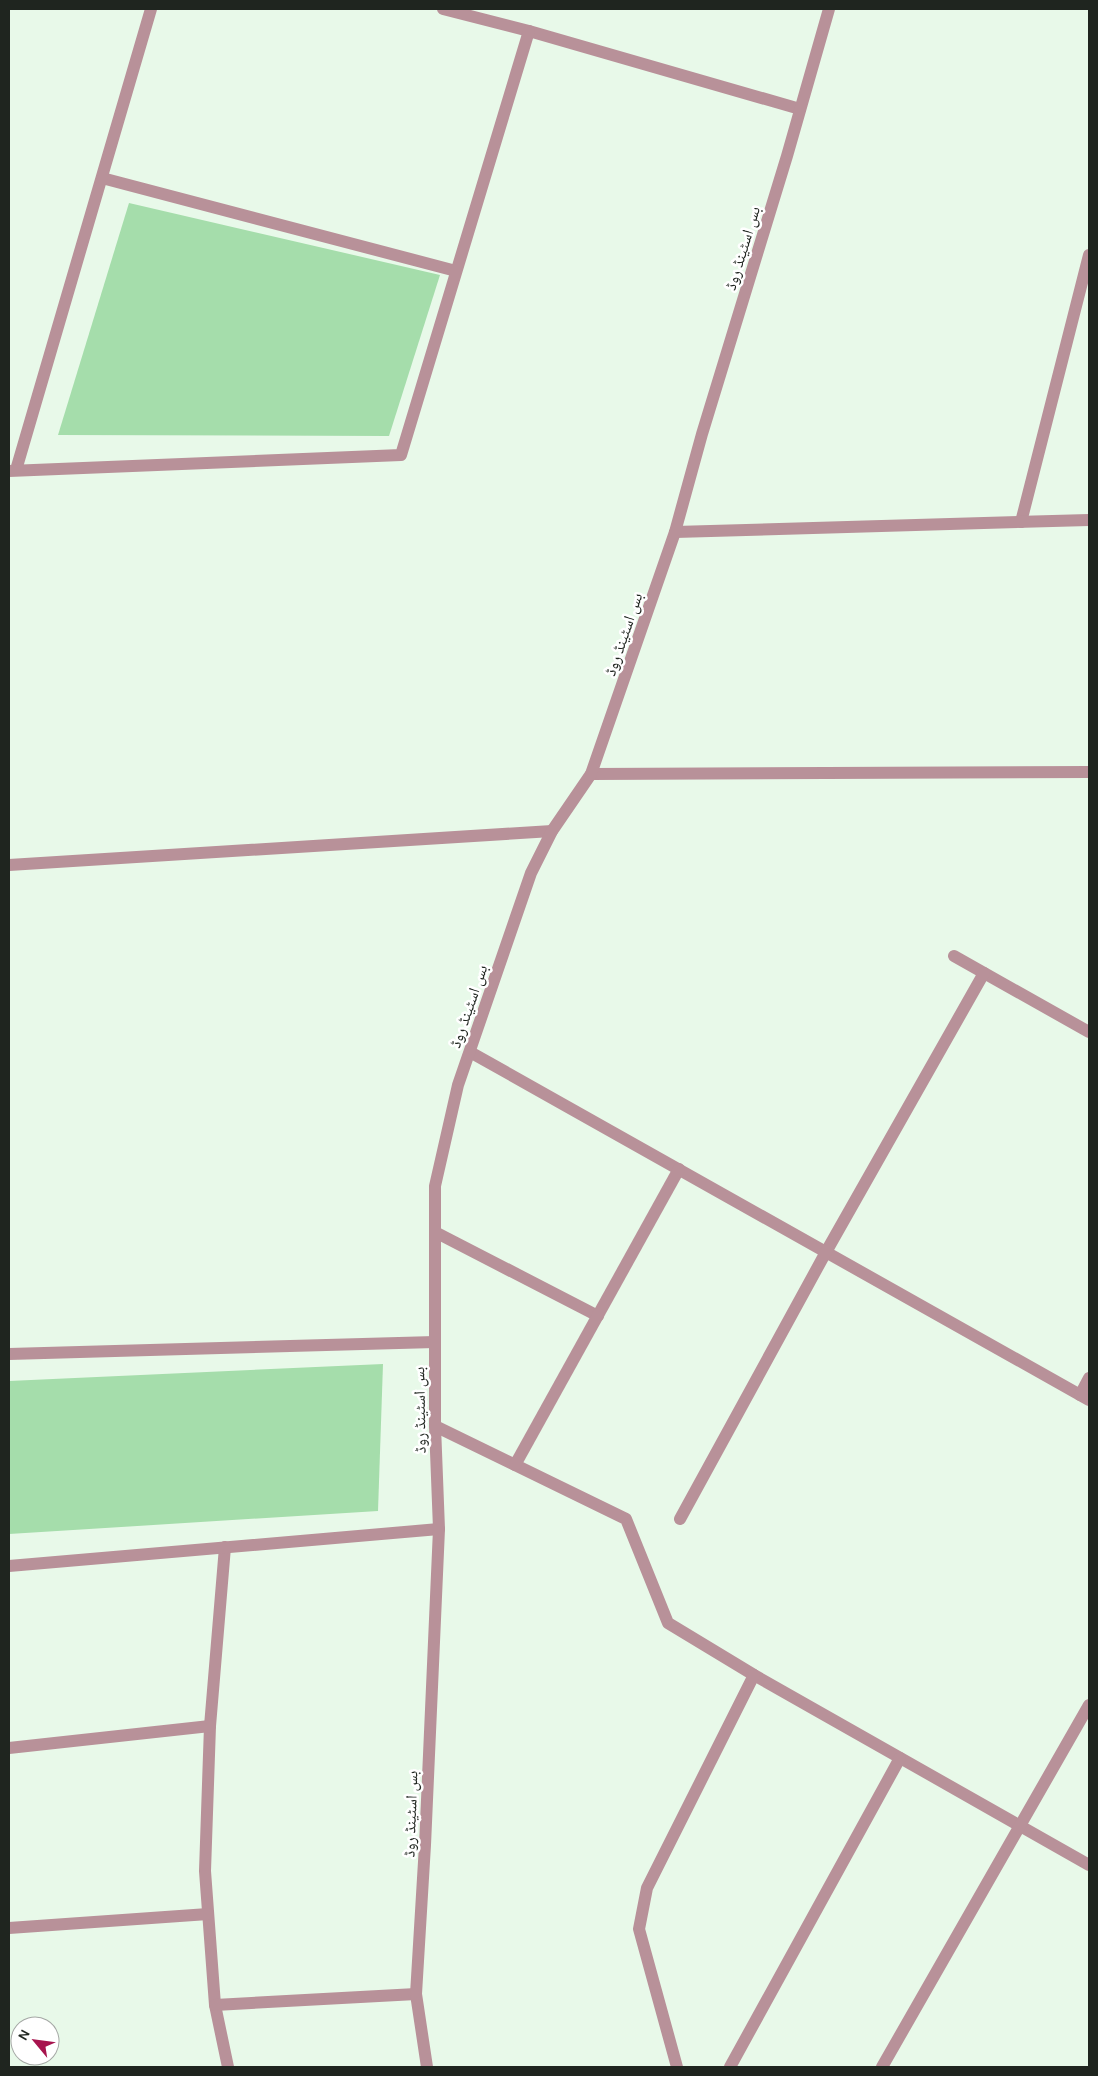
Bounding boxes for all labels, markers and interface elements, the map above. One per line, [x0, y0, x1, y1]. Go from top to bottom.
street label: بس اسٹینڈ روڈ [721, 204, 765, 293]
street label: بس اسٹینڈ روڈ [600, 590, 648, 679]
street label: بس اسٹینڈ روڈ [445, 962, 493, 1051]
street label: بس اسٹینڈ روڈ [409, 1366, 431, 1453]
street label: بس اسٹینڈ روڈ [399, 1770, 423, 1858]
north arrow [10, 2016, 60, 2066]
text: N [14, 2026, 34, 2043]

